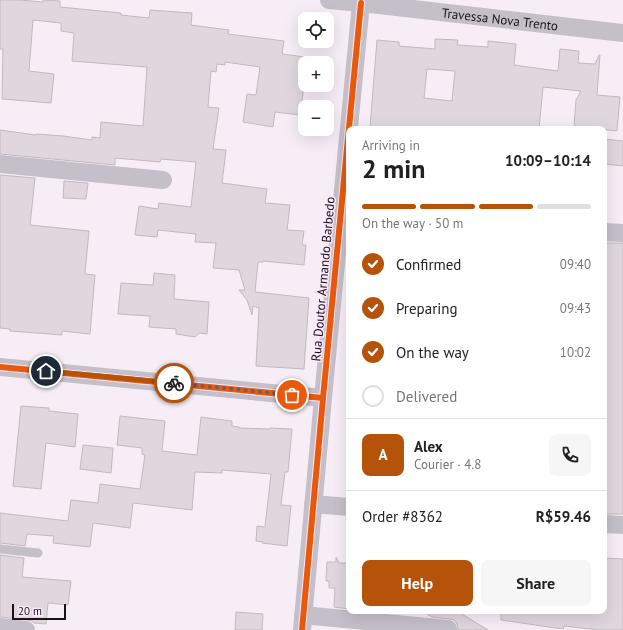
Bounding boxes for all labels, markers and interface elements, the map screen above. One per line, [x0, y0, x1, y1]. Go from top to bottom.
street label: Travessa Nova Trento [441, 4, 559, 34]
map controls [298, 12, 334, 136]
button: locate [298, 12, 334, 48]
button: + [298, 56, 334, 92]
button: − [298, 100, 334, 136]
text: Arriving in [362, 137, 420, 154]
text: 10:09–10:14 [505, 151, 591, 170]
text: 2 min [362, 152, 425, 185]
street label: Rua Doutor Armando Barbedo [307, 196, 339, 362]
text: On the way · 50 m [362, 215, 463, 232]
icon: check [362, 253, 384, 275]
text: Confirmed [396, 255, 461, 274]
text: 09:40 [560, 256, 591, 273]
icon: check [362, 297, 384, 319]
text: Preparing [396, 299, 458, 318]
text: 09:43 [560, 300, 591, 317]
icon: check [362, 341, 384, 363]
text: On the way [396, 343, 469, 362]
text: 10:02 [560, 344, 591, 361]
pin [29, 354, 63, 388]
icon: home [35, 360, 57, 382]
courier [154, 363, 194, 403]
icon: bike [163, 372, 185, 394]
pin [275, 378, 309, 412]
icon: bag [281, 384, 303, 406]
text: Delivered [396, 387, 457, 406]
button: phone [549, 434, 591, 476]
text: Alex [414, 437, 443, 456]
text: A [378, 445, 388, 464]
text: Courier · 4.8 [414, 456, 481, 473]
text: Order #8362 [362, 507, 443, 526]
text: R$59.46 [536, 507, 591, 526]
button: Help [362, 560, 473, 606]
button: Share [481, 560, 591, 606]
scale bar [12, 602, 66, 621]
text: 20 m [18, 604, 42, 618]

